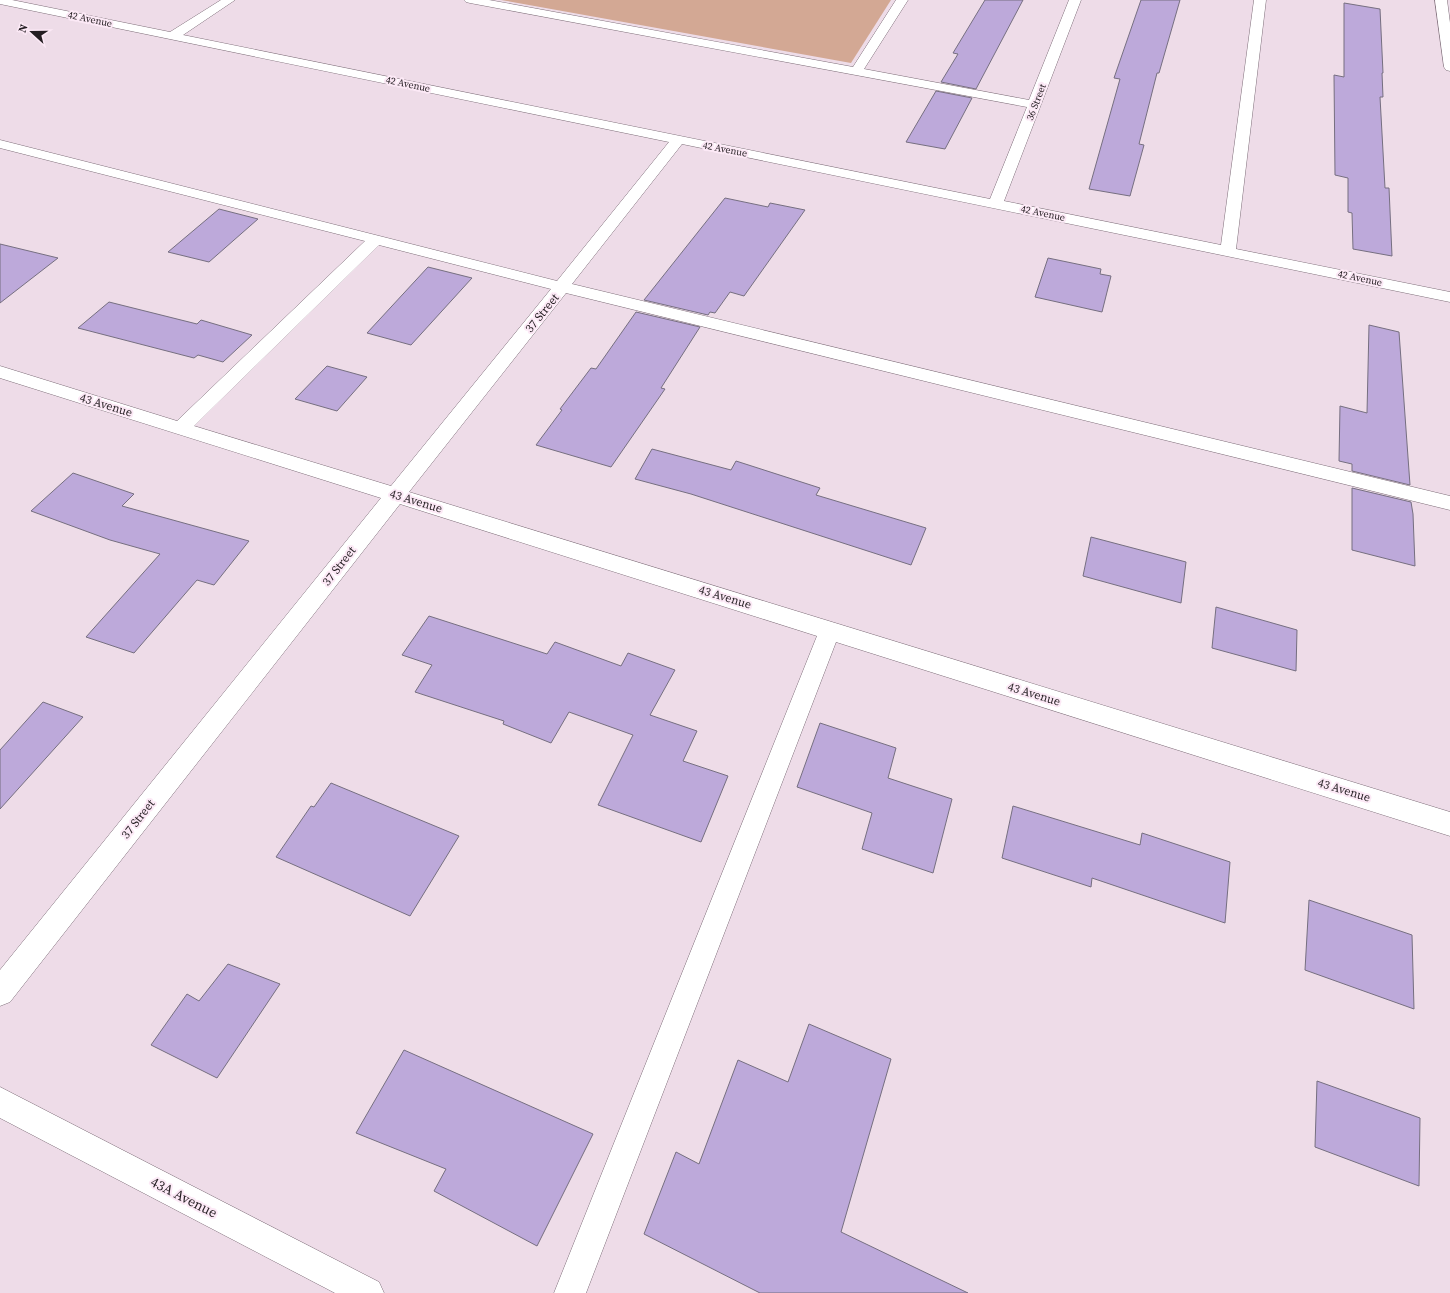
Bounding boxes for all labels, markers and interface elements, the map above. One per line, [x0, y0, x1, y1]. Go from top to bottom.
street label: 42 Avenue [67, 8, 113, 30]
north arrow [12, 12, 52, 52]
text: N [15, 22, 32, 35]
street label: 42 Avenue [385, 73, 431, 95]
street label: 36 Street [1023, 81, 1049, 122]
street label: 42 Avenue [702, 138, 748, 160]
street label: 42 Avenue [1020, 202, 1066, 224]
street label: 42 Avenue [1337, 267, 1383, 289]
street label: 37 Street [521, 290, 563, 336]
street label: 43 Avenue [78, 389, 134, 421]
street label: 43 Avenue [388, 485, 444, 517]
street label: 37 Street [319, 543, 359, 589]
street label: 43 Avenue [697, 581, 753, 613]
street label: 43 Avenue [1006, 678, 1062, 710]
street label: 43 Avenue [1316, 774, 1372, 806]
street label: 37 Street [118, 796, 158, 842]
street label: 43A Avenue [147, 1172, 221, 1222]

